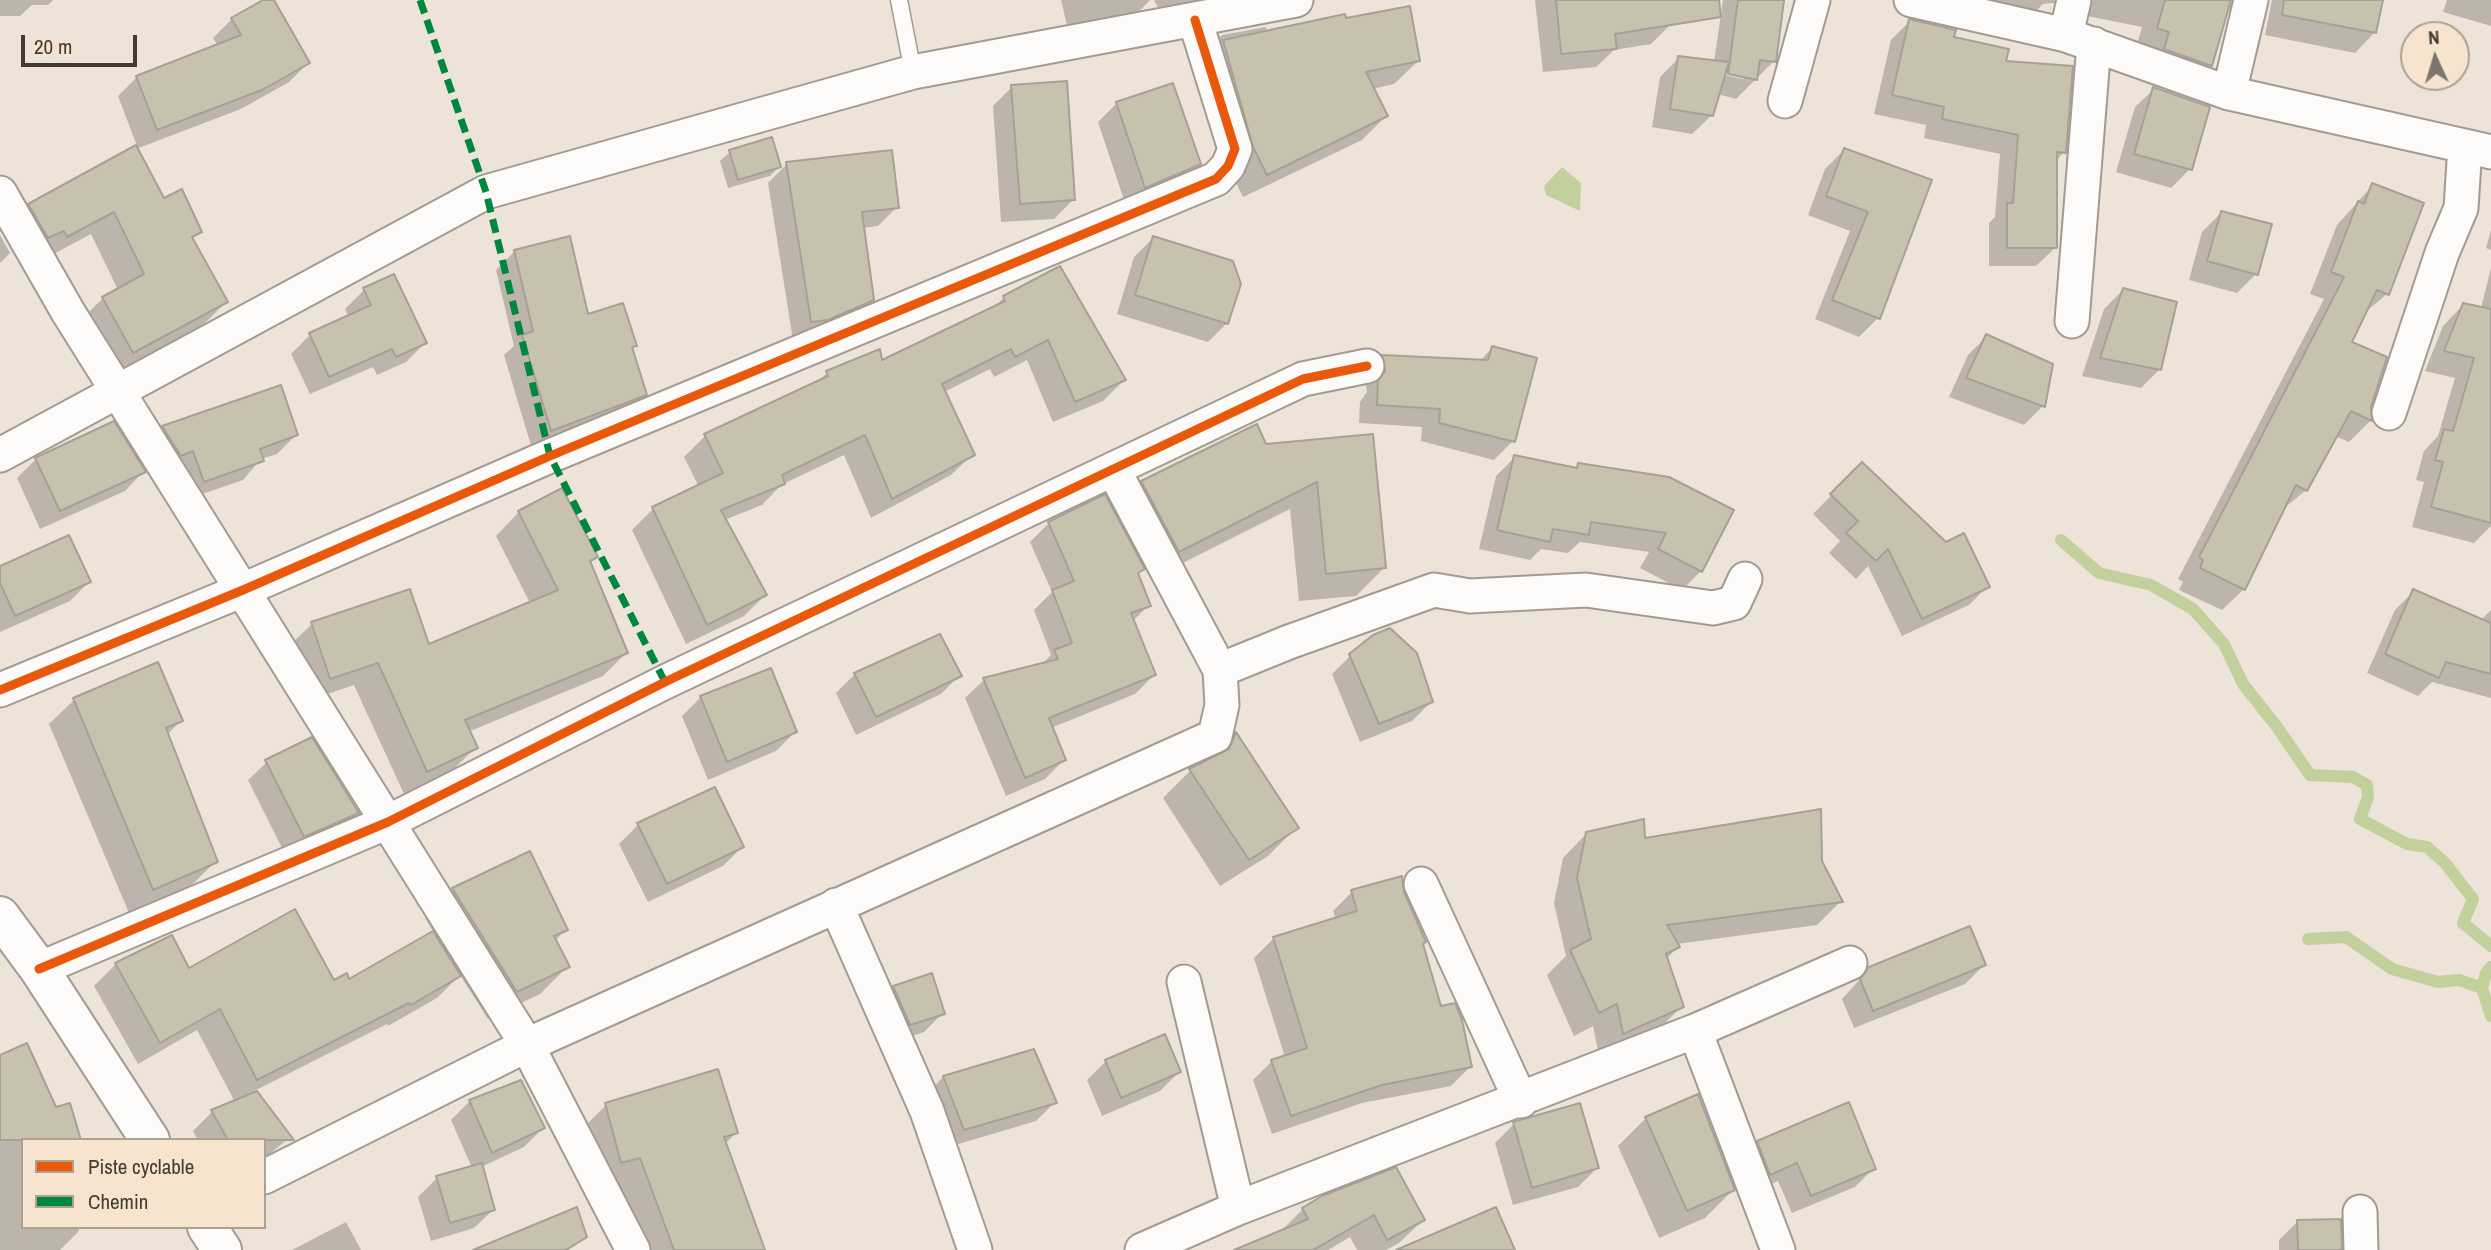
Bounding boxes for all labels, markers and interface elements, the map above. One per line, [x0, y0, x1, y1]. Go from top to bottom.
scale bar [24, 21, 140, 65]
north arrow [2400, 21, 2470, 91]
text: N [2427, 24, 2440, 50]
text: 20 m [34, 32, 72, 61]
legend [21, 1138, 266, 1229]
text: Piste cyclable [88, 1152, 194, 1181]
text: Chemin [88, 1187, 148, 1216]

